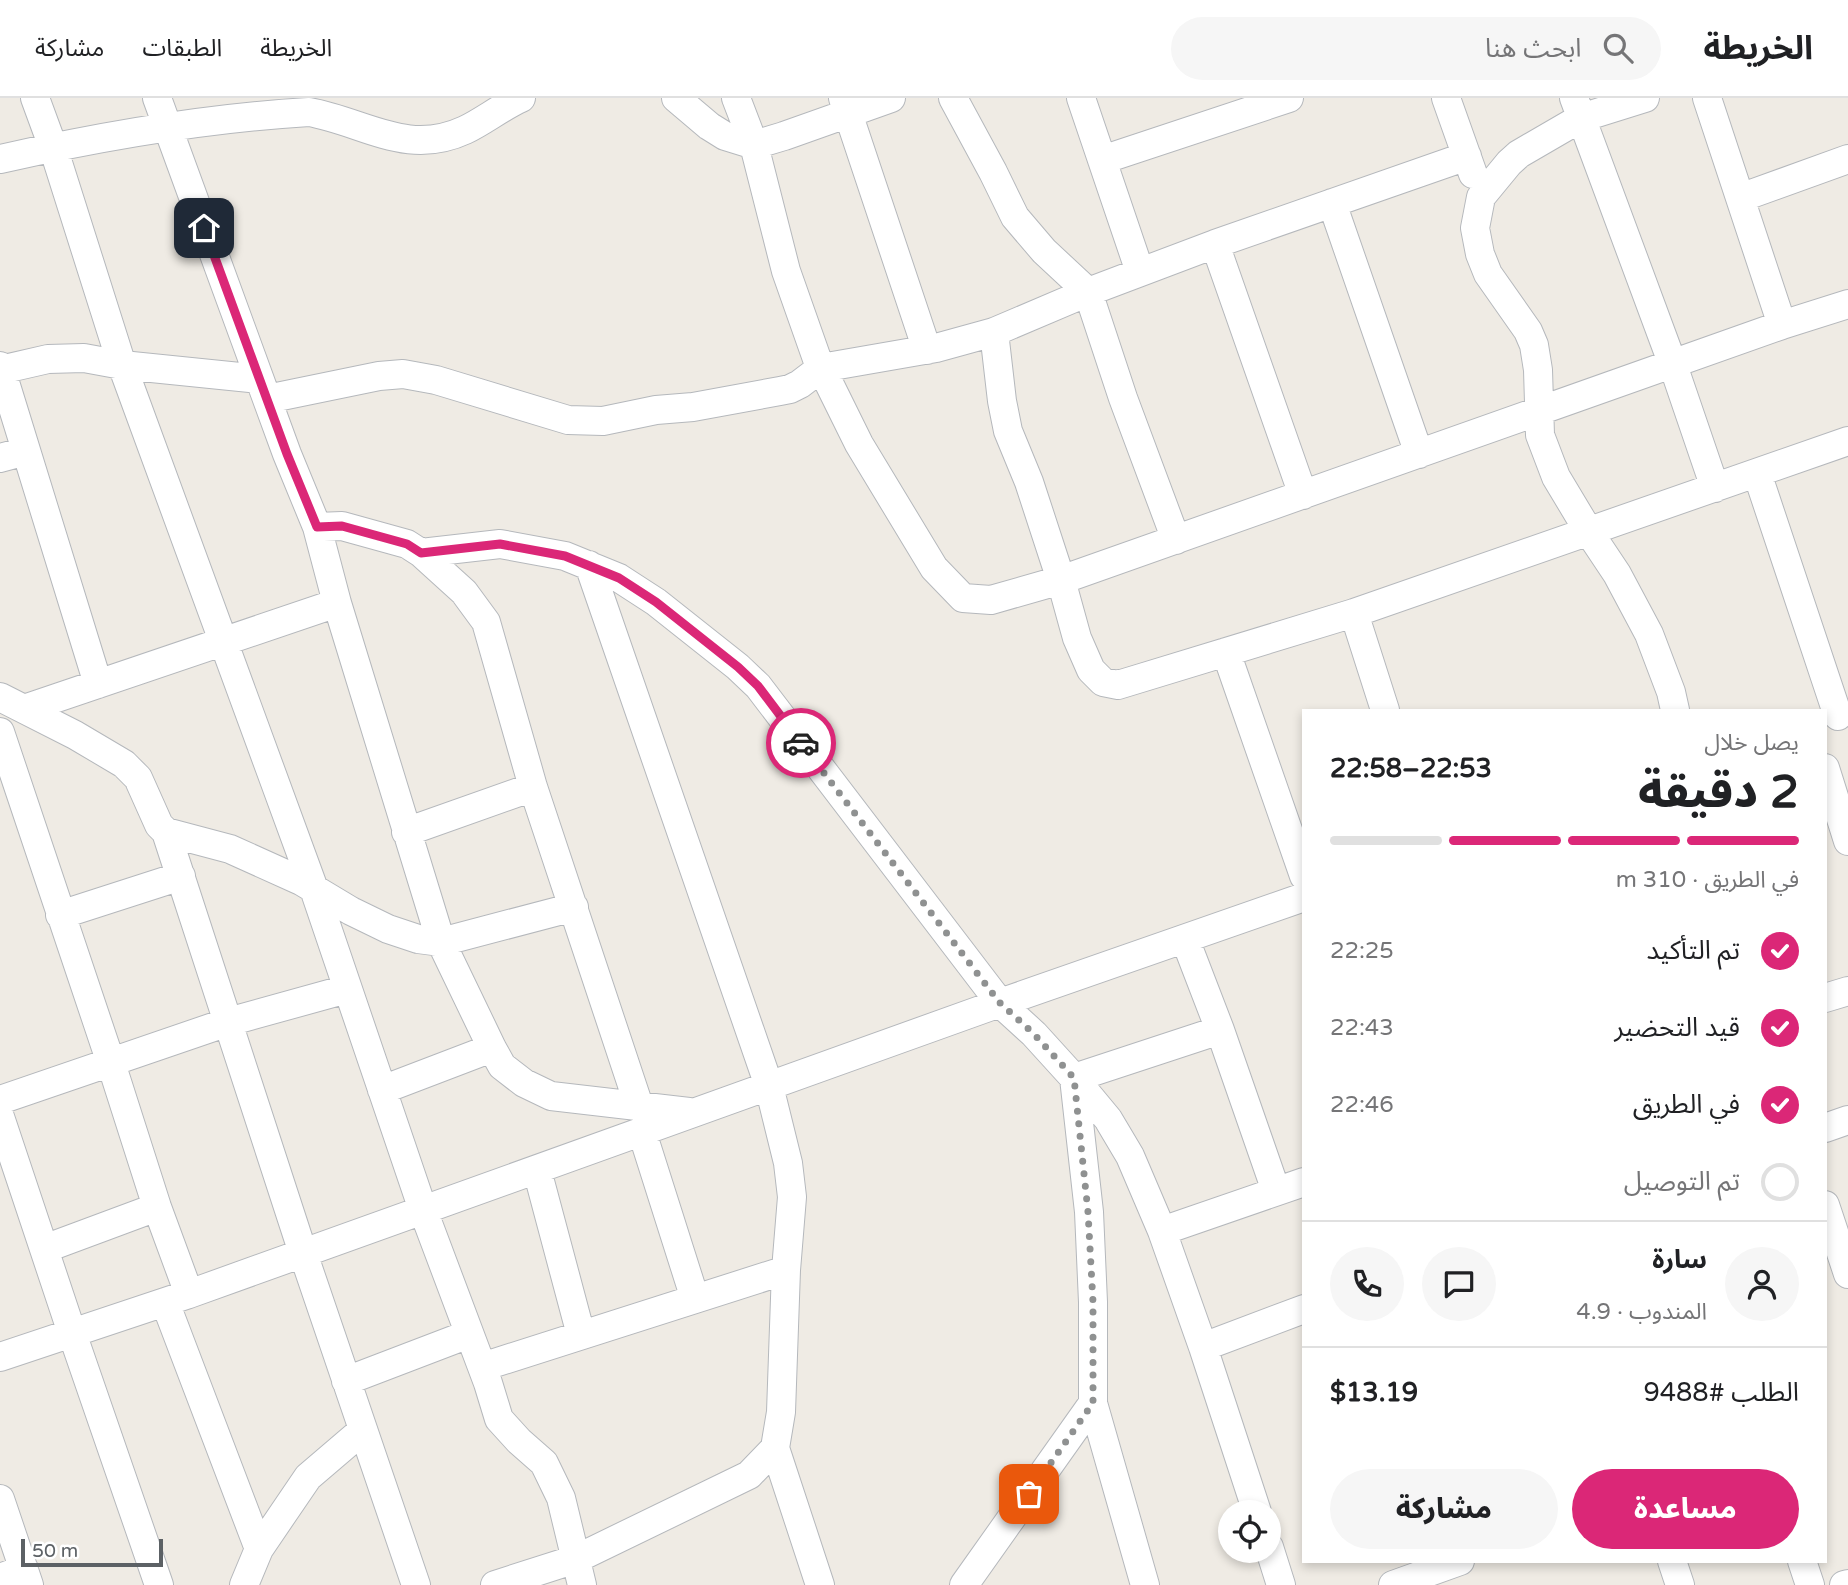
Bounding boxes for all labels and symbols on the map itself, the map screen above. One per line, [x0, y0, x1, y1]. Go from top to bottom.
pin [174, 198, 234, 258]
courier [766, 708, 836, 778]
pin [999, 1464, 1059, 1524]
scale bar [21, 1536, 163, 1568]

